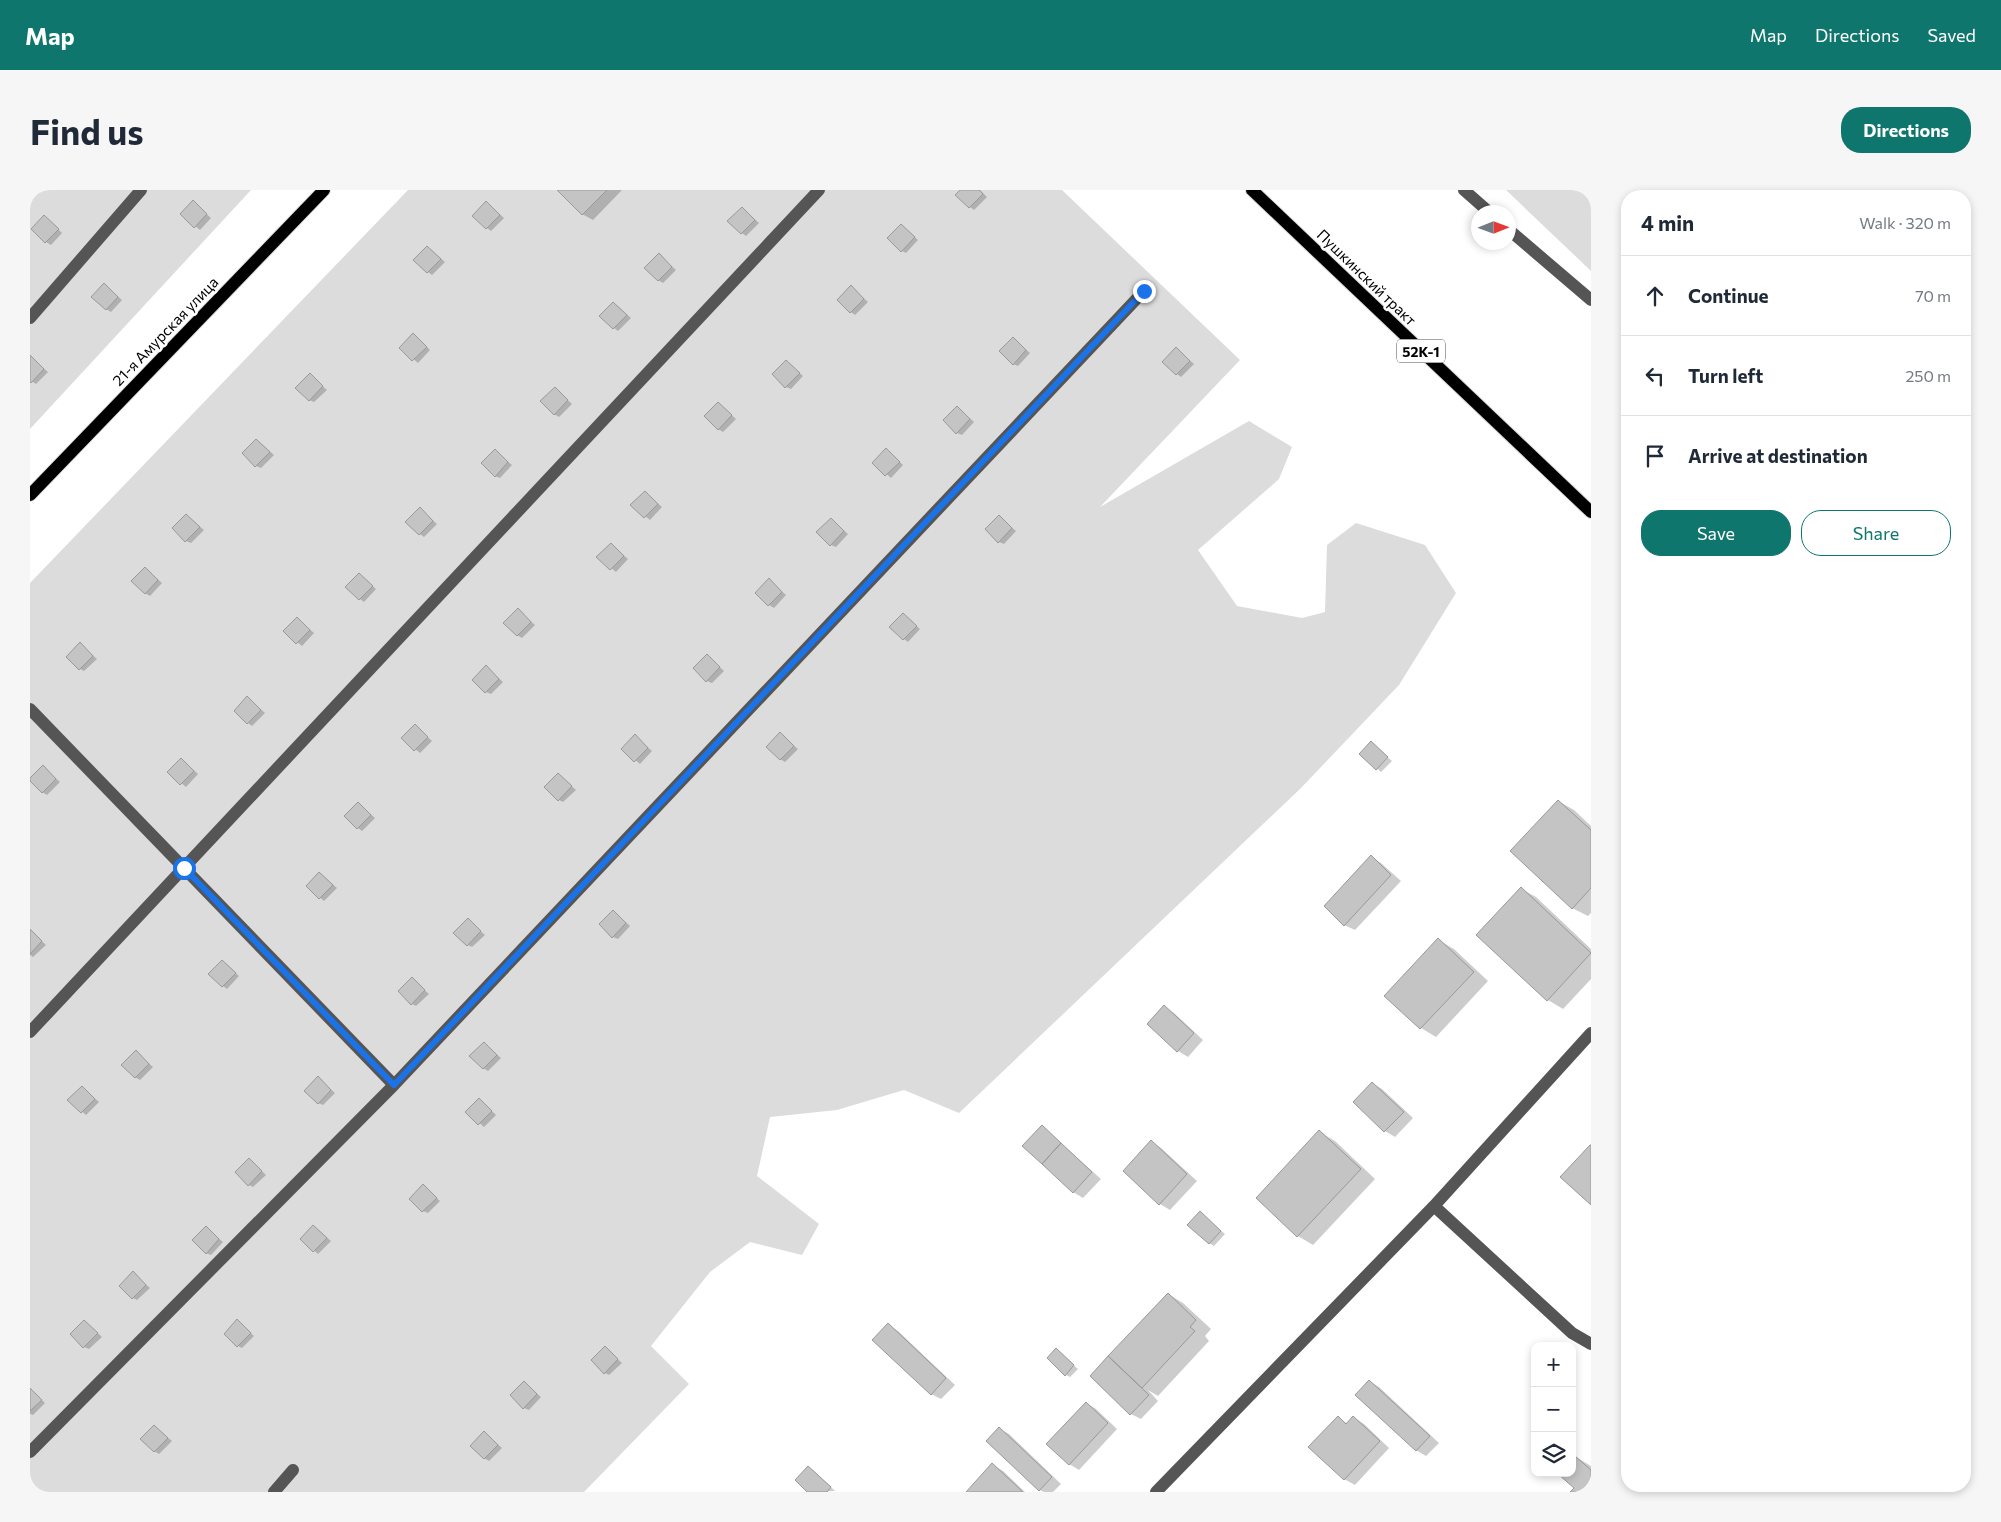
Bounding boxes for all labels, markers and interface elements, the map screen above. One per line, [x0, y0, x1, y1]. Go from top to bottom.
text: Map [25, 21, 75, 50]
text: Map [1750, 24, 1787, 46]
text: Directions [1815, 24, 1899, 46]
text: Saved [1927, 24, 1976, 46]
button: Directions [1841, 107, 1971, 153]
text: Find us [30, 109, 144, 152]
north arrow [1471, 205, 1516, 250]
text: 4 min [1641, 210, 1694, 235]
text: Walk · 320 m [1859, 213, 1951, 232]
street label: Пушкинский тракт [1314, 225, 1420, 329]
street label: 21-я Амурская улица [108, 273, 222, 389]
route end [1133, 280, 1156, 303]
icon: ahead [1641, 282, 1669, 310]
text: Continue [1688, 284, 1768, 307]
text: 70 m [1915, 286, 1951, 305]
road number: 52К-1 [1397, 340, 1445, 362]
icon: left [1641, 362, 1669, 390]
text: Turn left [1688, 364, 1763, 387]
text: 250 m [1905, 366, 1951, 385]
icon: arrive [1641, 442, 1669, 470]
text: Arrive at destination [1688, 444, 1868, 467]
button: Save [1641, 510, 1791, 556]
button: Share [1801, 510, 1951, 556]
route start [173, 857, 196, 880]
map controls [1531, 1342, 1576, 1477]
button: + [1531, 1342, 1576, 1387]
button: − [1531, 1387, 1576, 1432]
button: layers [1531, 1432, 1576, 1477]

